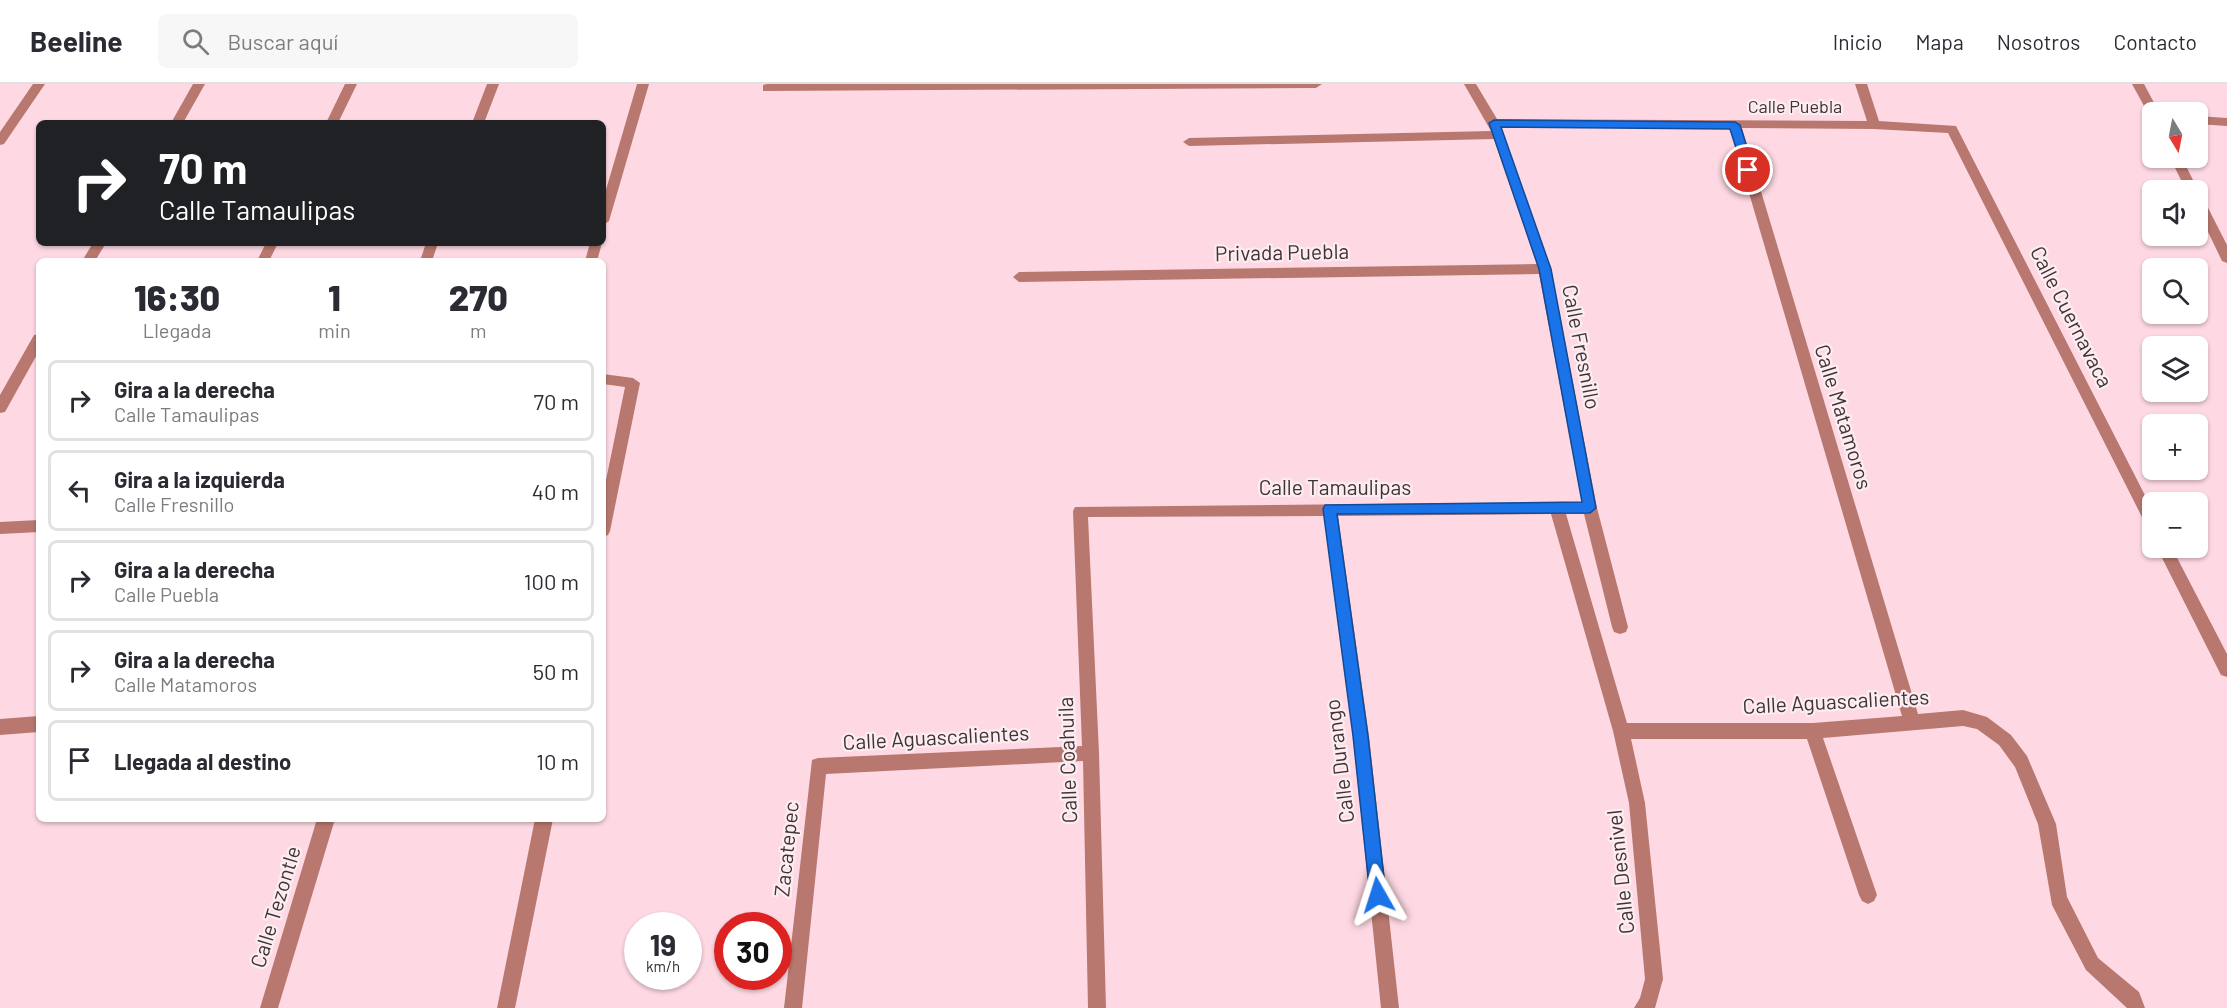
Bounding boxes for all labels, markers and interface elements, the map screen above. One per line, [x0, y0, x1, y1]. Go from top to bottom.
search box [158, 14, 578, 68]
text: Beeline [30, 24, 122, 58]
icon: search [179, 25, 212, 58]
text: Buscar aquí [227, 28, 338, 54]
text: Inicio [1833, 29, 1883, 54]
text: Mapa [1916, 29, 1964, 54]
text: Nosotros [1997, 29, 2080, 54]
text: Contacto [2113, 29, 2197, 54]
street label: Calle Puebla [1748, 95, 1842, 117]
north arrow [2142, 102, 2208, 168]
map controls [2142, 102, 2208, 558]
text: 70 m [159, 142, 247, 192]
icon: right [60, 144, 138, 222]
pin [1722, 144, 1773, 195]
icon: arrive [1731, 153, 1764, 186]
button: sound [2142, 180, 2208, 246]
text: Calle Tamaulipas [159, 193, 355, 225]
street label: Privada Puebla [1215, 238, 1349, 265]
street label: Calle Cuernavaca [2026, 241, 2119, 391]
button: search [2142, 258, 2208, 324]
text: 16:30 [134, 275, 220, 318]
text: 1 [328, 275, 341, 318]
text: 270 [449, 275, 508, 318]
street label: Calle Fresnillo [1558, 282, 1607, 411]
text: Llegada [143, 318, 211, 342]
text: min [318, 318, 351, 342]
text: m [470, 318, 487, 342]
button: layers [2142, 336, 2208, 402]
street label: Calle Matamoros [1811, 341, 1878, 492]
text: Gira a la derecha [114, 376, 275, 402]
icon: right [63, 384, 96, 417]
text: 70 m [534, 388, 579, 414]
text: Calle Tamaulipas [114, 402, 259, 426]
button: + [2142, 414, 2208, 480]
text: Gira a la izquierda [114, 466, 285, 492]
icon: left [63, 474, 96, 507]
street label: Calle Tamaulipas [1259, 474, 1411, 499]
text: 40 m [532, 478, 579, 504]
text: Calle Fresnillo [114, 492, 234, 516]
button: − [2142, 492, 2208, 558]
text: Gira a la derecha [114, 556, 275, 582]
icon: right [63, 564, 96, 597]
text: 100 m [524, 568, 579, 594]
text: Calle Puebla [114, 582, 219, 606]
text: Gira a la derecha [114, 646, 275, 672]
icon: right [63, 654, 96, 687]
text: 50 m [533, 658, 579, 684]
text: Calle Matamoros [114, 672, 257, 696]
street label: Calle Aguascalientes [1742, 683, 1930, 718]
street label: Calle Coahuila [1052, 696, 1081, 824]
street label: Calle Durango [1319, 698, 1359, 825]
street label: Calle Aguascalientes [842, 719, 1030, 754]
icon: arrive [63, 744, 96, 777]
text: Llegada al destino [114, 748, 291, 774]
text: 10 m [536, 748, 579, 774]
street label: Zacatepec [768, 800, 803, 898]
street label: Calle Desnivel [1601, 809, 1638, 936]
street label: Calle Tezontle [244, 843, 305, 970]
position arrow [1346, 863, 1410, 927]
speed limit sign: 30 [714, 912, 792, 990]
text: 19 [650, 926, 676, 962]
text: km/h [646, 957, 680, 975]

